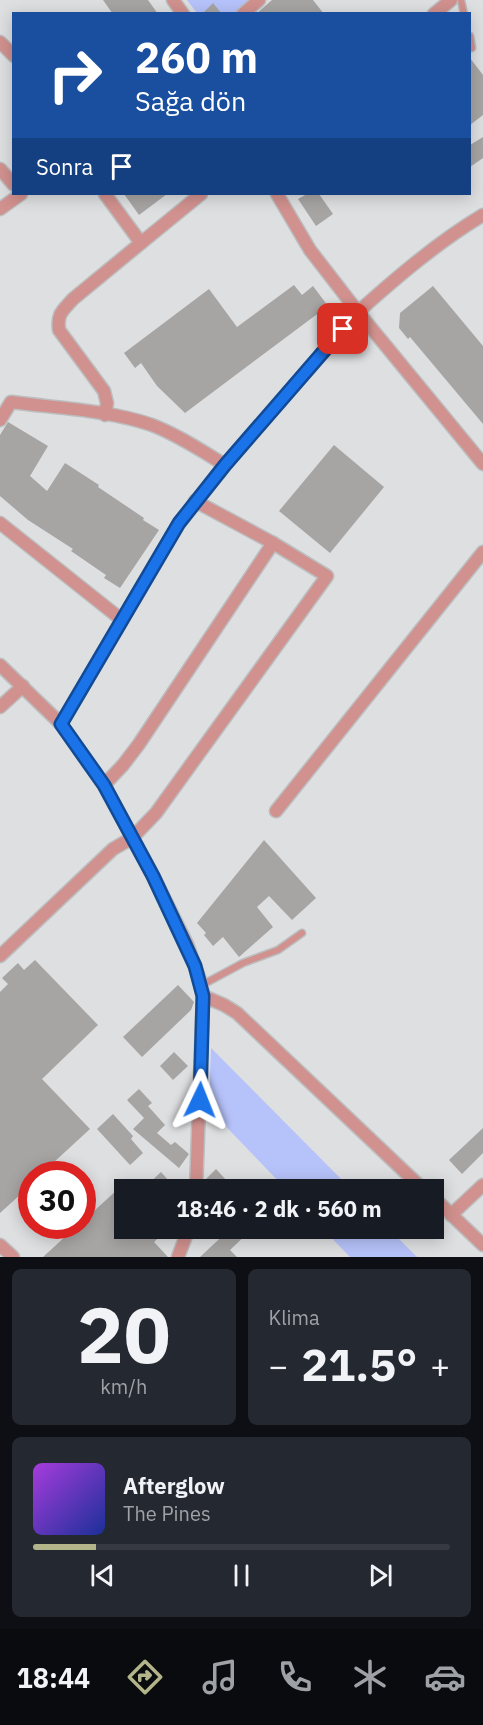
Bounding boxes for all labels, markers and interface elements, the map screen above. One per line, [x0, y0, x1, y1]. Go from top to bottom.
text: 260 m [135, 30, 258, 85]
icon: right [36, 36, 114, 114]
text: Sağa dön [135, 83, 246, 118]
icon: arrive [105, 150, 138, 183]
text: Sonra [36, 152, 93, 181]
pin [317, 303, 368, 354]
icon: arrive [326, 312, 359, 345]
position arrow [168, 1068, 232, 1132]
speed limit sign: 30 [18, 1161, 96, 1239]
text: 18:46 · 2 dk · 560 m [176, 1194, 382, 1223]
text: 20 [77, 1283, 171, 1384]
text: Klima [269, 1304, 320, 1331]
text: 21.5° [301, 1335, 417, 1393]
text: − [269, 1344, 288, 1387]
text: + [430, 1344, 450, 1387]
text: km/h [100, 1373, 147, 1400]
text: Afterglow [123, 1471, 225, 1500]
text: The Pines [123, 1500, 211, 1527]
icon: previous [86, 1559, 119, 1592]
icon: pause [225, 1559, 258, 1592]
icon: next [364, 1559, 397, 1592]
icon: directions [124, 1656, 166, 1698]
icon: music [199, 1656, 241, 1698]
icon: phone [274, 1656, 316, 1698]
icon: climate [349, 1656, 391, 1698]
icon: car [424, 1656, 466, 1698]
text: 18:44 [17, 1660, 90, 1695]

